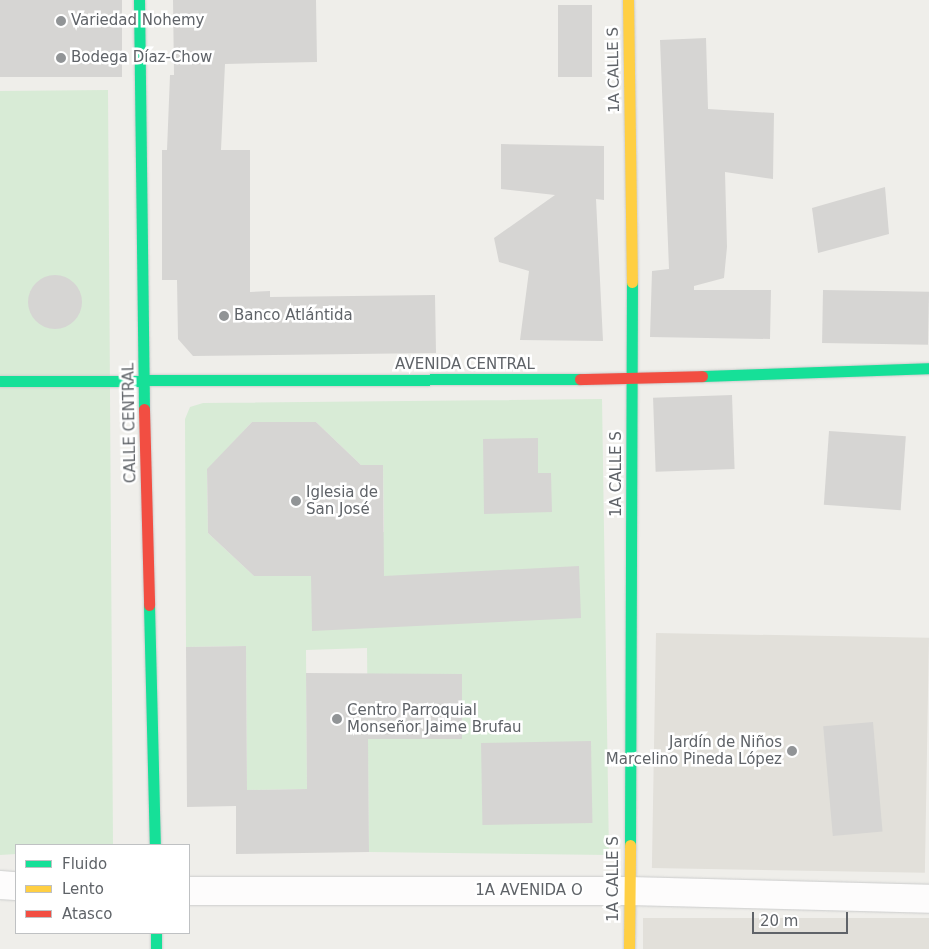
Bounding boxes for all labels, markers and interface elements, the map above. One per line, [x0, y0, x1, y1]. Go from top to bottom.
place label: Variedad Nohemy [71, 12, 204, 30]
marker: Variedad Nohemy [55, 15, 67, 27]
street label: 1A CALLE S [604, 27, 624, 113]
place label: Bodega Díaz-Chow [71, 49, 212, 67]
marker: Bodega Díaz-Chow [55, 52, 67, 64]
place label: Banco Atlántida [234, 307, 353, 325]
marker: Banco Atlántida [218, 310, 230, 322]
street label: AVENIDA CENTRAL [395, 356, 535, 374]
street label: CALLE CENTRAL [120, 363, 140, 483]
street label: 1A CALLE S [608, 431, 626, 517]
place label: Iglesia de San José [306, 483, 378, 518]
marker: Iglesia de San José [290, 495, 302, 507]
place label: Centro Parroquial Monseñor Jaime Brufau [347, 701, 522, 736]
marker: Centro Parroquial Monseñor Jaime Brufau [331, 713, 343, 725]
place label: Jardín de Niños Marcelino Pineda López [606, 733, 782, 768]
marker: Jardín de Niños Marcelino Pineda López [786, 745, 798, 757]
street label: 1A CALLE S [605, 836, 623, 922]
legend [15, 844, 190, 934]
text: Fluido [62, 855, 107, 873]
text: Lento [62, 880, 104, 898]
street label: 1A AVENIDA O [475, 882, 583, 900]
scale bar [754, 902, 850, 934]
text: Atasco [62, 905, 112, 923]
text: 20 m [760, 912, 798, 930]

